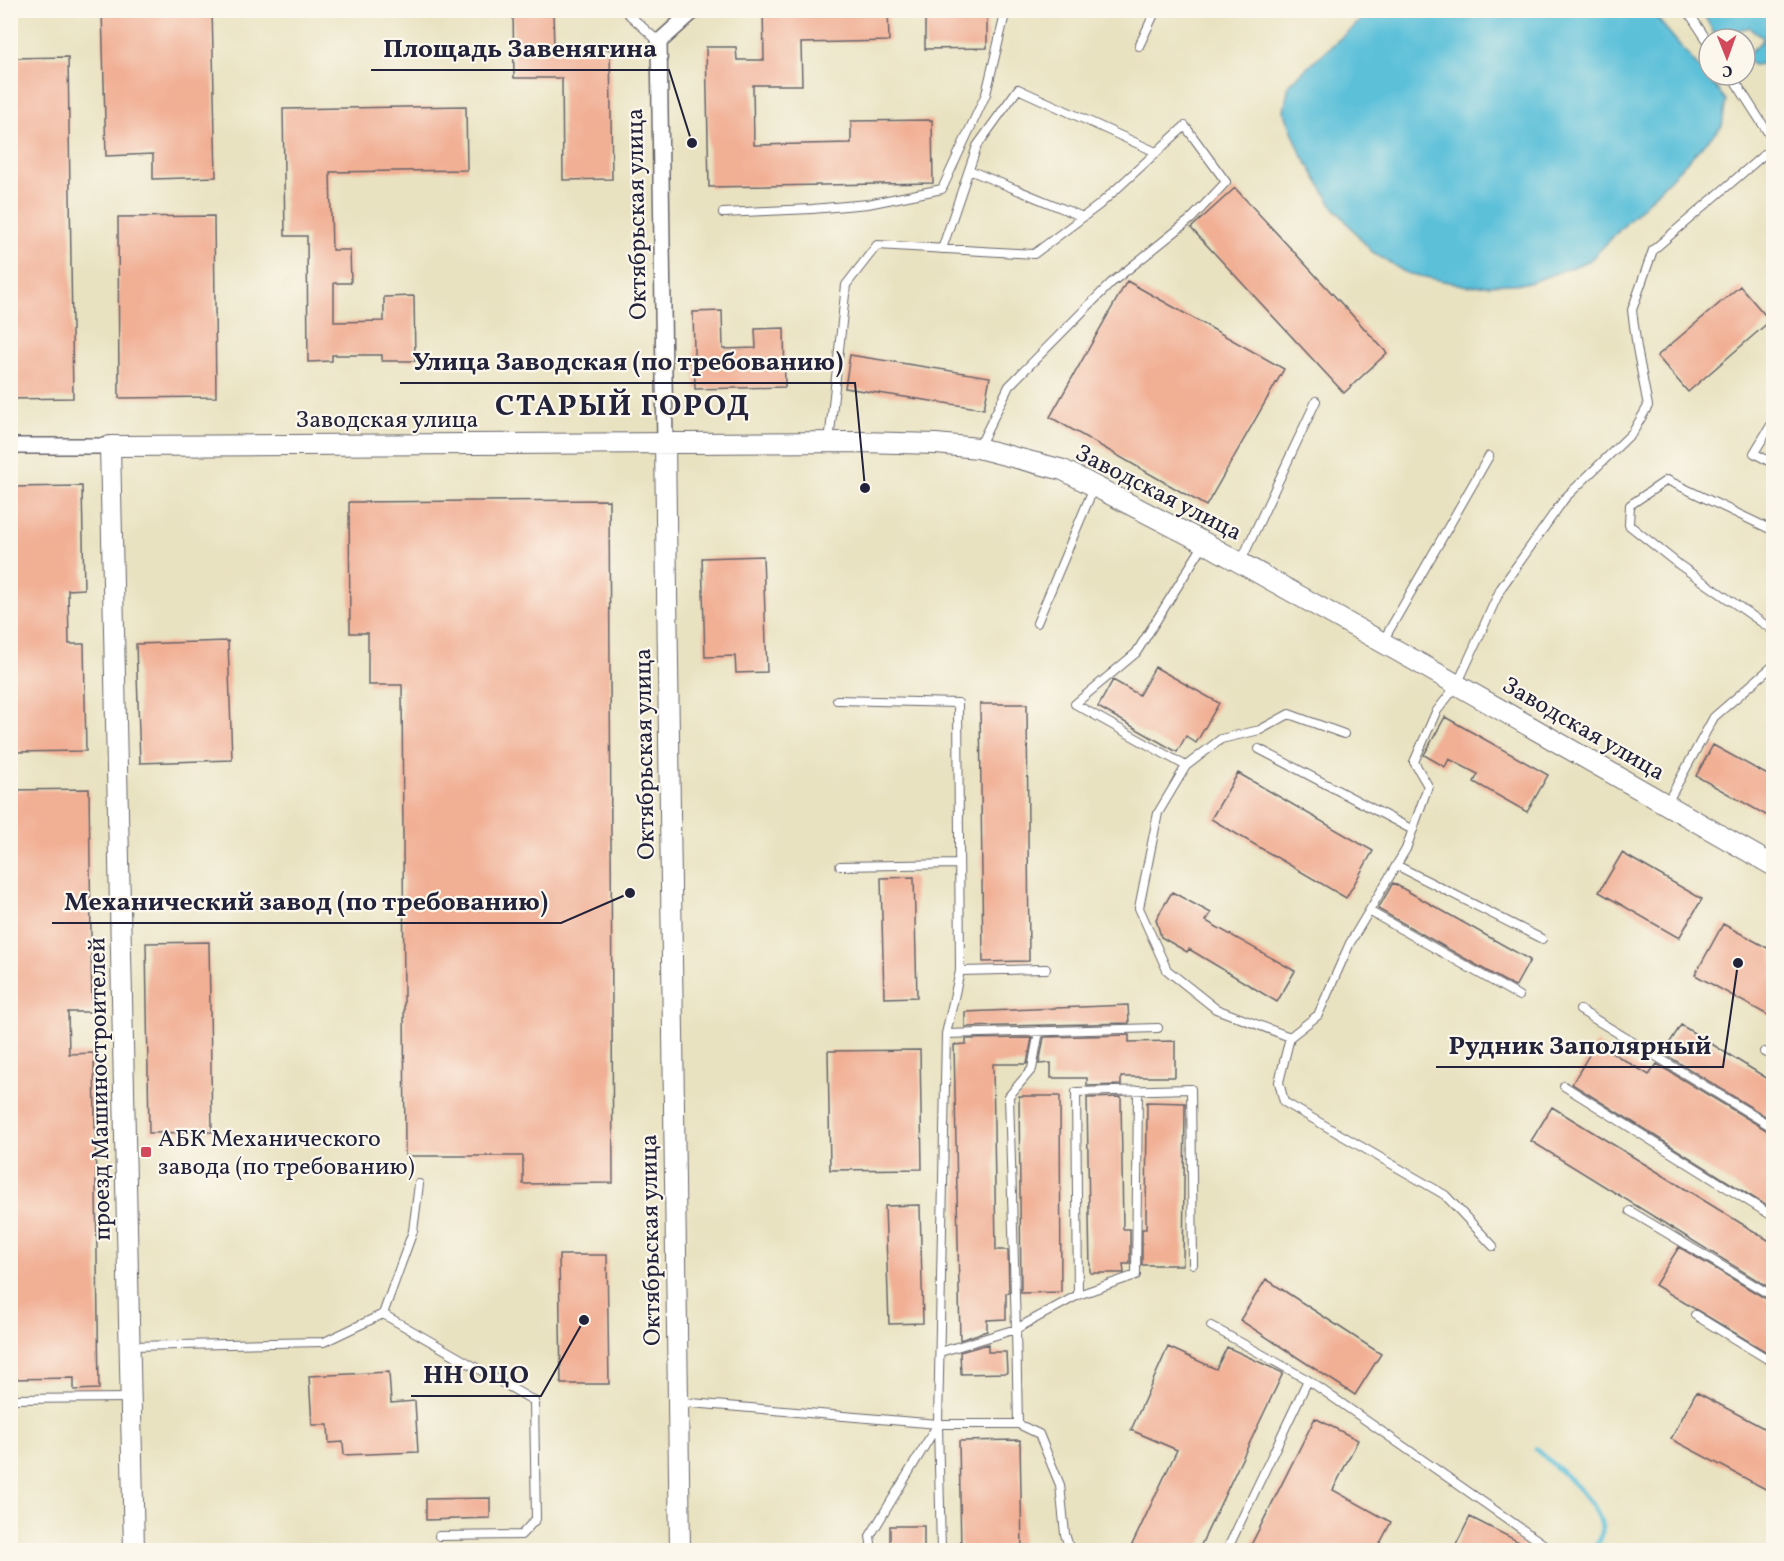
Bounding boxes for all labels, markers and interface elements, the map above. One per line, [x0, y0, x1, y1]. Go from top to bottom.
callout: Площадь Завенягина [371, 26, 669, 70]
north arrow [1697, 27, 1757, 87]
text: Площадь Завенягина [383, 32, 657, 68]
text: С [1722, 59, 1733, 81]
street label: Октябрьская улица [619, 108, 657, 320]
callout: Улица Заводская (по требованию) [400, 339, 855, 383]
text: Улица Заводская (по требованию) [413, 345, 843, 381]
district label: СТАРЫЙ ГОРОД [495, 386, 751, 428]
street label: Заводская улица [295, 404, 479, 438]
street label: Заводская улица [1069, 437, 1247, 550]
street label: Октябрьская улица [627, 648, 665, 860]
street label: Заводская улица [1495, 669, 1671, 790]
callout: Механический завод (по требованию) [52, 879, 561, 923]
text: Механический завод (по требованию) [64, 885, 548, 921]
street label: проезд Машиностроителей [81, 937, 121, 1241]
callout: Рудник Заполярный [1436, 1023, 1723, 1067]
text: Рудник Заполярный [1448, 1029, 1712, 1065]
place label: АБК Механического завода (по требованию) [158, 1123, 415, 1185]
street label: Октябрьская улица [633, 1134, 671, 1346]
marker: АБК Механического завода (по требованию) [139, 1145, 153, 1159]
callout: НН ОЦО [411, 1352, 541, 1396]
text: НН ОЦО [423, 1358, 529, 1394]

